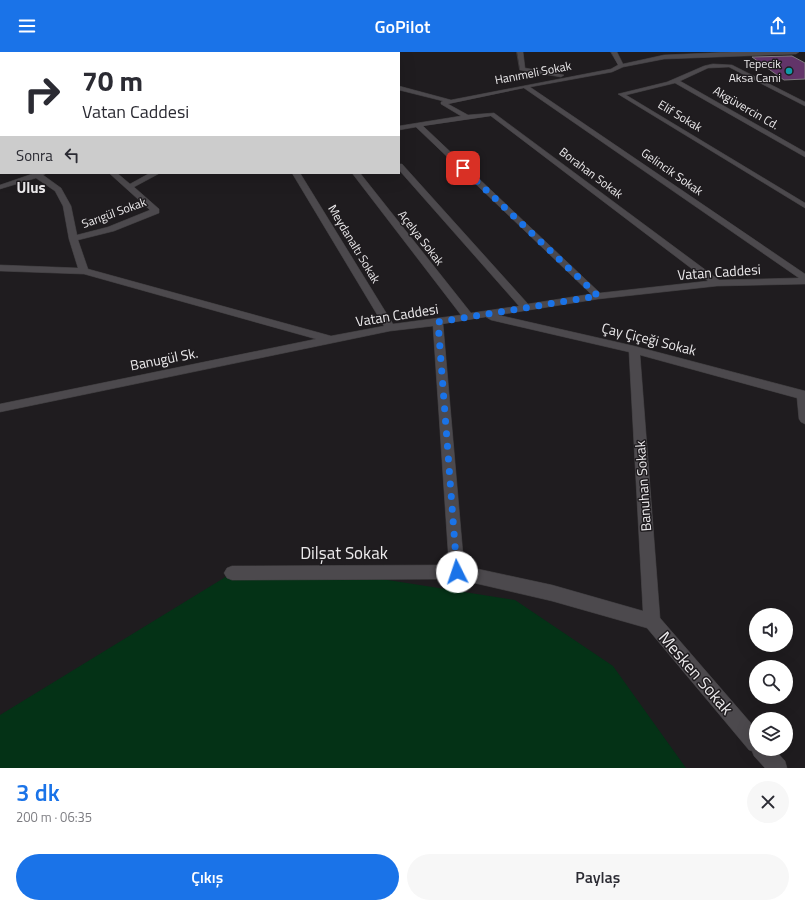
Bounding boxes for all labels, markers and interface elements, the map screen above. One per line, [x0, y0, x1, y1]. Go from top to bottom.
text: GoPilot [375, 13, 430, 40]
icon: menu [16, 15, 38, 37]
icon: share [767, 15, 789, 37]
place label: Tepecik Aksa Cami [729, 54, 781, 87]
street label: Hanımeli Sokak [493, 56, 573, 89]
text: 70 m [82, 59, 143, 102]
marker: Tepecik Aksa Cami [784, 66, 794, 76]
icon: right [16, 68, 68, 120]
street label: Akgüvercin Cd. [710, 81, 783, 134]
street label: Elif Sokak [654, 95, 706, 136]
text: Vatan Caddesi [82, 98, 189, 125]
street label: Borahan Sokak [555, 142, 627, 203]
street label: Gelincik Sokak [637, 143, 707, 200]
text: Sonra [16, 144, 53, 167]
icon: left [61, 144, 83, 166]
pin [446, 151, 480, 185]
icon: arrive [452, 157, 474, 179]
district label: Ulus [16, 176, 46, 199]
street label: Sarıgül Sokak [79, 192, 149, 233]
street label: Meydanaltı Sokak [323, 201, 386, 287]
street label: Açelya Sokak [394, 206, 449, 270]
street label: Vatan Caddesi [677, 258, 761, 285]
street label: Vatan Caddesi [354, 298, 440, 331]
street label: Çay Çiçeği Sokak [600, 317, 699, 360]
street label: Banugül Sk. [128, 342, 200, 375]
street label: Banuhan Sokak [629, 440, 656, 532]
street label: Dilşat Sokak [300, 540, 388, 566]
position arrow [436, 551, 478, 593]
map controls [749, 608, 793, 756]
button: sound [749, 608, 793, 652]
street label: Mesken Sokak [652, 626, 740, 720]
button: search [749, 660, 793, 704]
button: layers [749, 712, 793, 756]
text: 3 dk [16, 774, 60, 810]
button: close [747, 781, 789, 823]
text: 200 m · 06:35 [16, 807, 92, 827]
button: Çıkış [16, 854, 399, 900]
button: Paylaş [407, 854, 789, 900]

